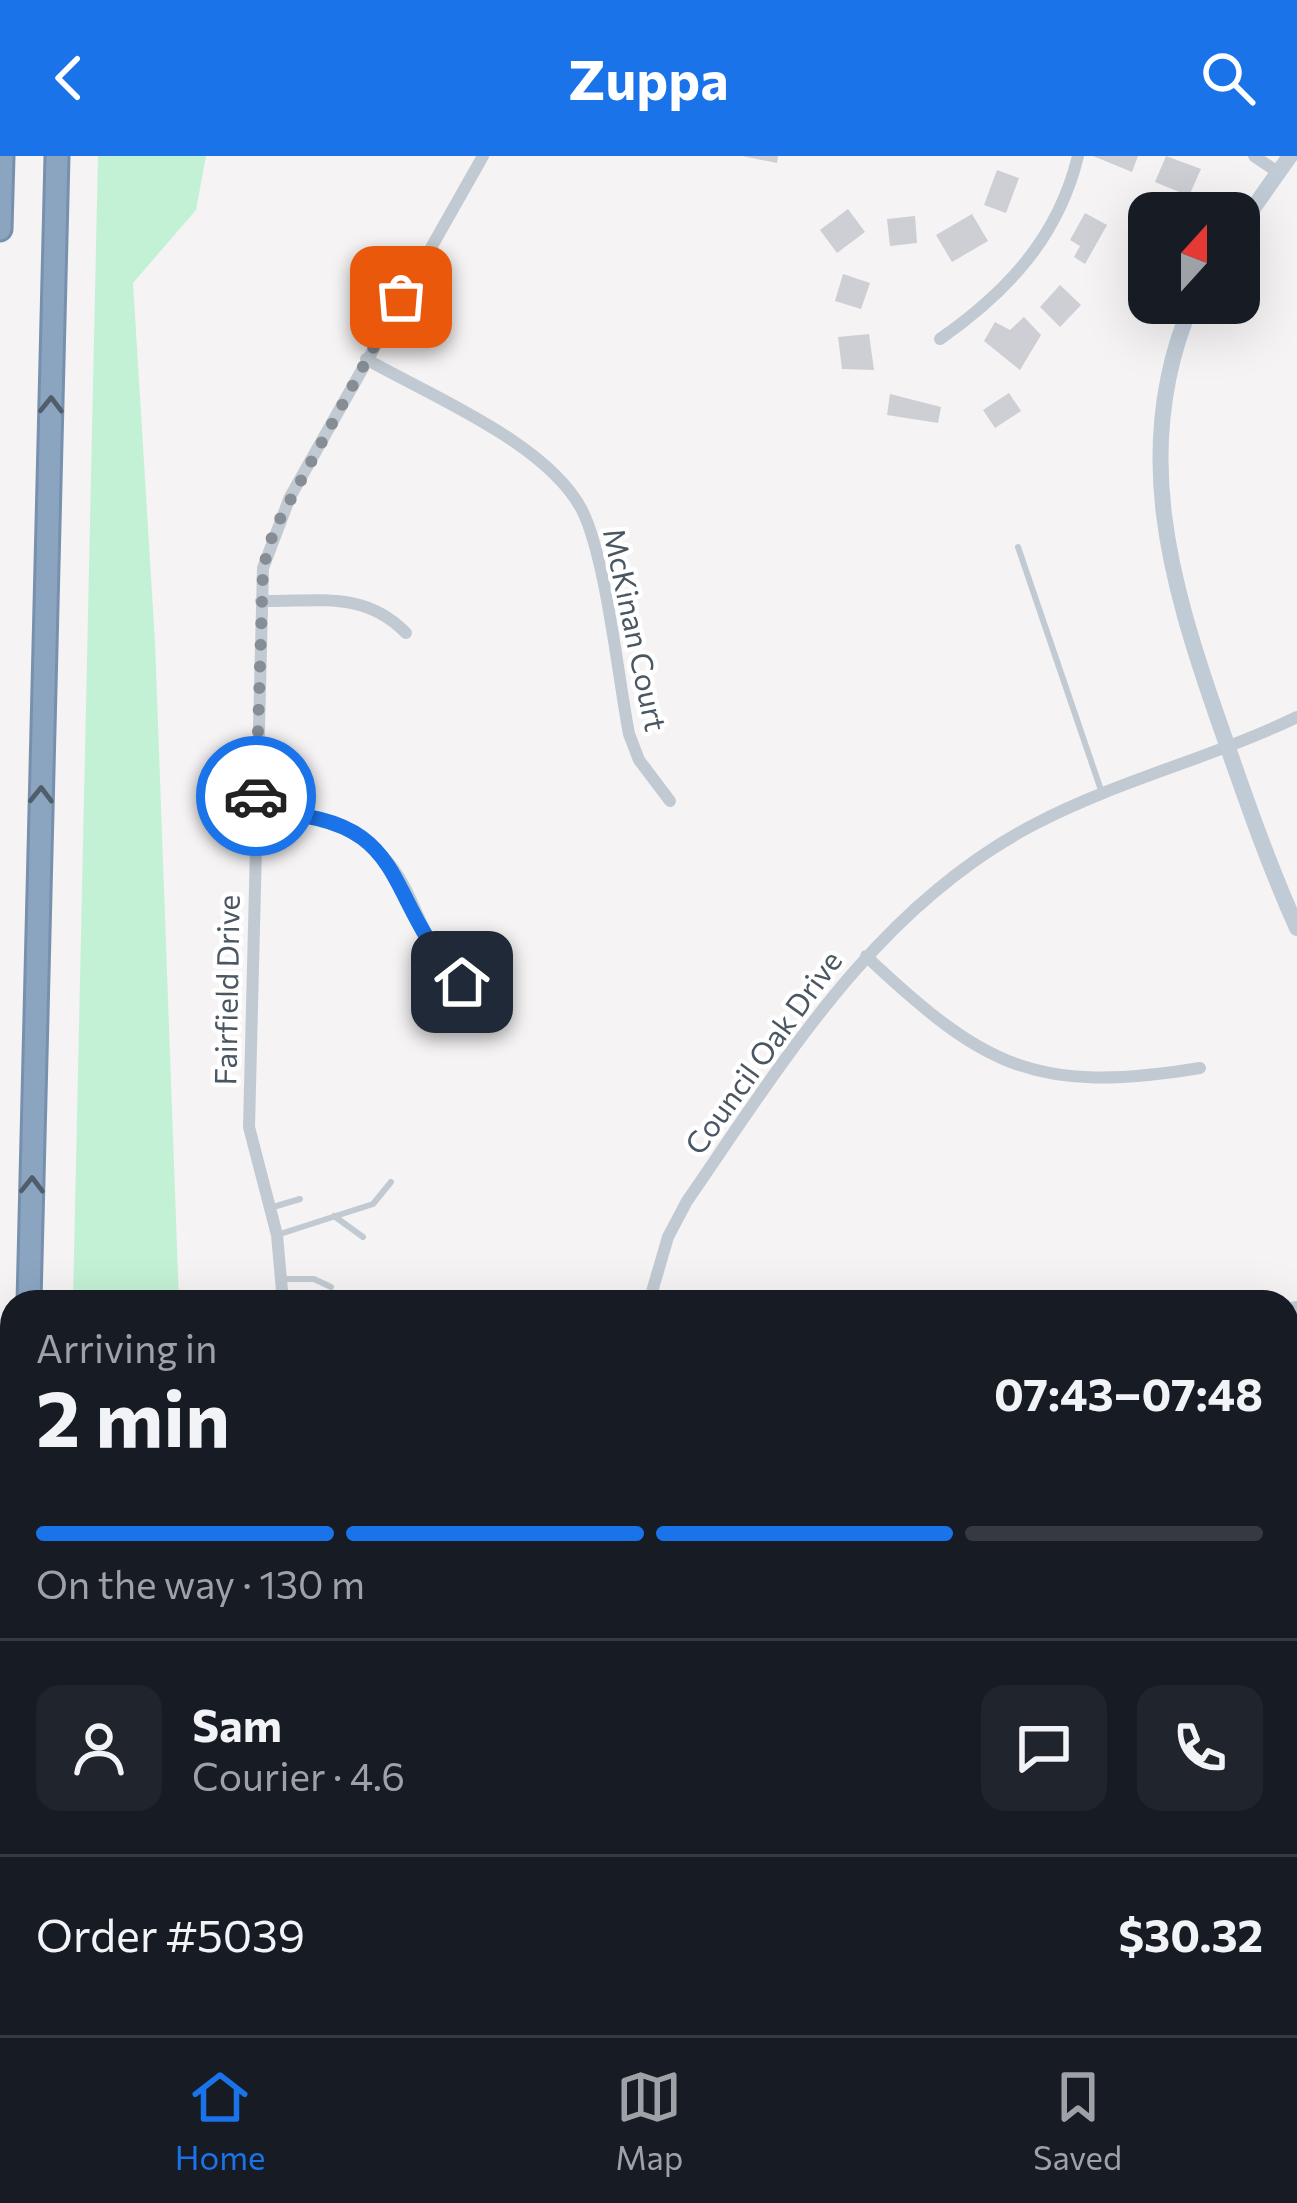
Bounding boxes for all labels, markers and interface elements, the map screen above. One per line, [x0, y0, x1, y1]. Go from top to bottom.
icon: back [36, 45, 102, 111]
text: Zuppa [568, 45, 729, 111]
icon: search [1195, 45, 1261, 111]
north arrow [1128, 192, 1260, 324]
map controls [1128, 192, 1260, 324]
pin [350, 246, 452, 348]
icon: bag [368, 264, 434, 330]
one-way arrow [37, 395, 63, 414]
street label: McKinan Court [597, 525, 676, 734]
courier [196, 736, 316, 856]
icon: car [223, 763, 289, 829]
one-way arrow [28, 785, 54, 804]
street label: Fairfield Drive [205, 894, 246, 1086]
pin [411, 931, 513, 1033]
street label: Council Oak Drive [676, 942, 848, 1161]
icon: home [429, 949, 495, 1015]
one-way arrow [19, 1175, 45, 1194]
text: Arriving in [36, 1323, 217, 1371]
text: 07:43–07:48 [994, 1365, 1263, 1420]
text: 2 min [36, 1368, 230, 1463]
text: On the way · 130 m [36, 1559, 365, 1607]
button: person [36, 1685, 162, 1811]
button: chat [981, 1685, 1107, 1811]
button: phone [1137, 1685, 1263, 1811]
text: Sam [192, 1696, 282, 1751]
text: Courier · 4.6 [192, 1751, 405, 1799]
text: Order #5039 [36, 1906, 305, 1961]
text: $30.32 [1118, 1906, 1263, 1961]
tab: Home [175, 2064, 266, 2177]
tab: Map [615, 2064, 683, 2177]
tab: Saved [1033, 2064, 1122, 2177]

